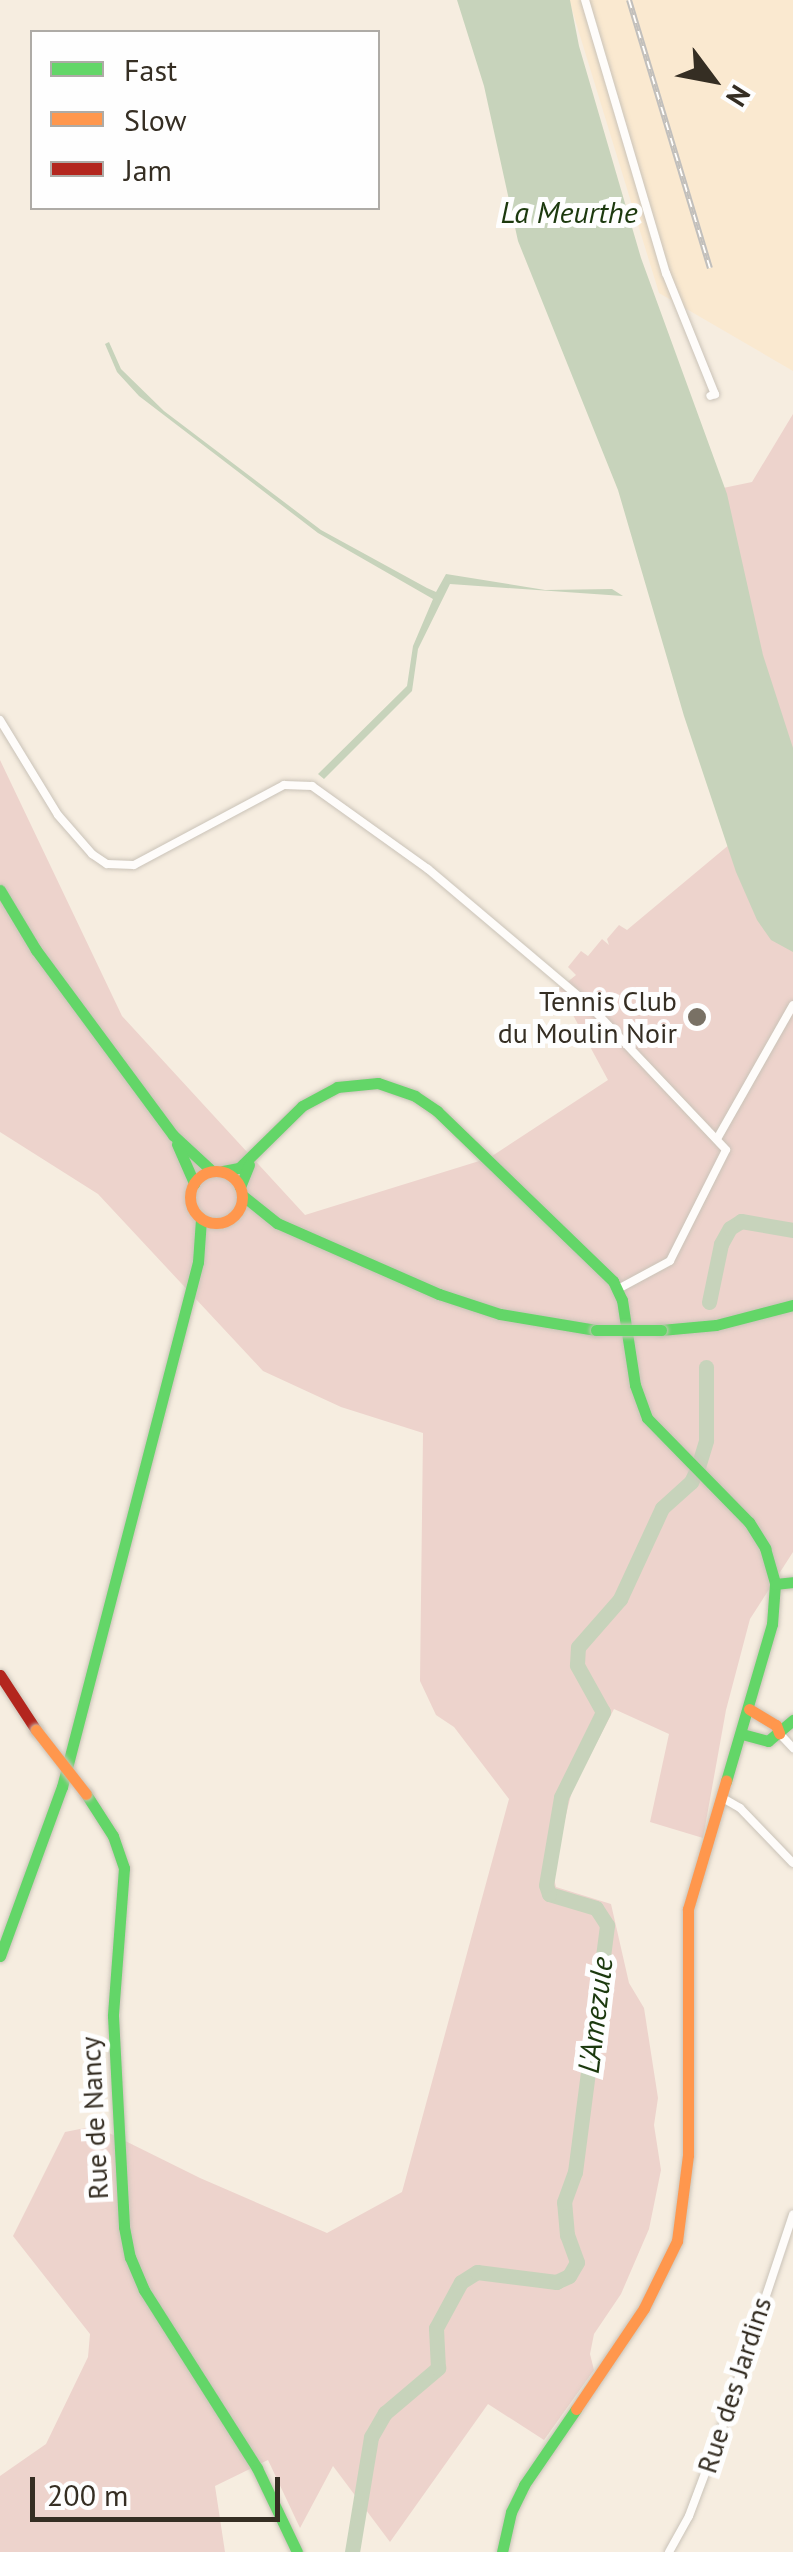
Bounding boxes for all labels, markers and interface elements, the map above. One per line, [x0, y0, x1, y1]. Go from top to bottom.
legend [30, 30, 380, 210]
north arrow [663, 30, 763, 130]
text: Fast [124, 50, 177, 89]
text: N [718, 79, 759, 114]
text: Slow [124, 100, 187, 139]
text: Jam [124, 150, 172, 189]
water label: La Meurthe [500, 194, 638, 230]
place label: Tennis Club du Moulin Noir [498, 984, 677, 1050]
marker: Tennis Club du Moulin Noir [686, 1006, 708, 1028]
water label: L'Amezule [570, 1955, 620, 2075]
street label: Rue de Nancy [73, 2036, 115, 2200]
street label: Rue des Jardins [690, 2293, 778, 2477]
scale bar [35, 2457, 285, 2519]
text: 200 m [47, 2475, 128, 2514]

